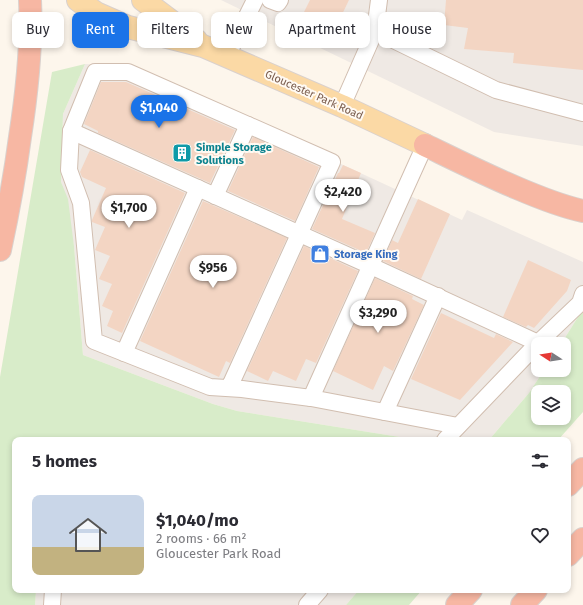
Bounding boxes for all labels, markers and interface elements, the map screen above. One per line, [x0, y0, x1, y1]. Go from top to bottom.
chip: Buy [12, 12, 64, 48]
chip: Rent [72, 12, 129, 48]
chip: Filters [137, 12, 203, 48]
chip: New [211, 12, 267, 48]
chip: Apartment [275, 12, 370, 48]
chip: House [378, 12, 446, 48]
street label: Gloucester Park Road [263, 68, 365, 122]
pin: $1,040 [126, 95, 192, 129]
text: $1,040 [140, 100, 178, 115]
place label: Simple Storage Solutions [196, 141, 272, 167]
building icon: Simple Storage Solutions [171, 142, 193, 164]
pin: $2,420 [310, 179, 376, 213]
text: $2,420 [324, 184, 362, 199]
pin: $1,700 [96, 195, 162, 229]
text: $1,700 [111, 200, 147, 215]
shop icon: Storage King [309, 243, 331, 265]
place label: Storage King [334, 248, 399, 261]
pin: $956 [189, 255, 237, 289]
text: $956 [199, 260, 227, 275]
pin: $3,290 [345, 300, 411, 334]
text: $3,290 [359, 305, 397, 320]
north arrow [531, 337, 571, 377]
map controls [531, 337, 571, 425]
button: layers [531, 385, 571, 425]
icon: filters [529, 450, 551, 472]
text: 5 homes [32, 451, 97, 472]
text: $1,040/mo [156, 510, 239, 531]
icon: home [64, 511, 112, 559]
icon: heart [529, 524, 551, 546]
text: 2 rooms · 66 m² [156, 531, 247, 546]
text: Gloucester Park Road [156, 546, 281, 561]

